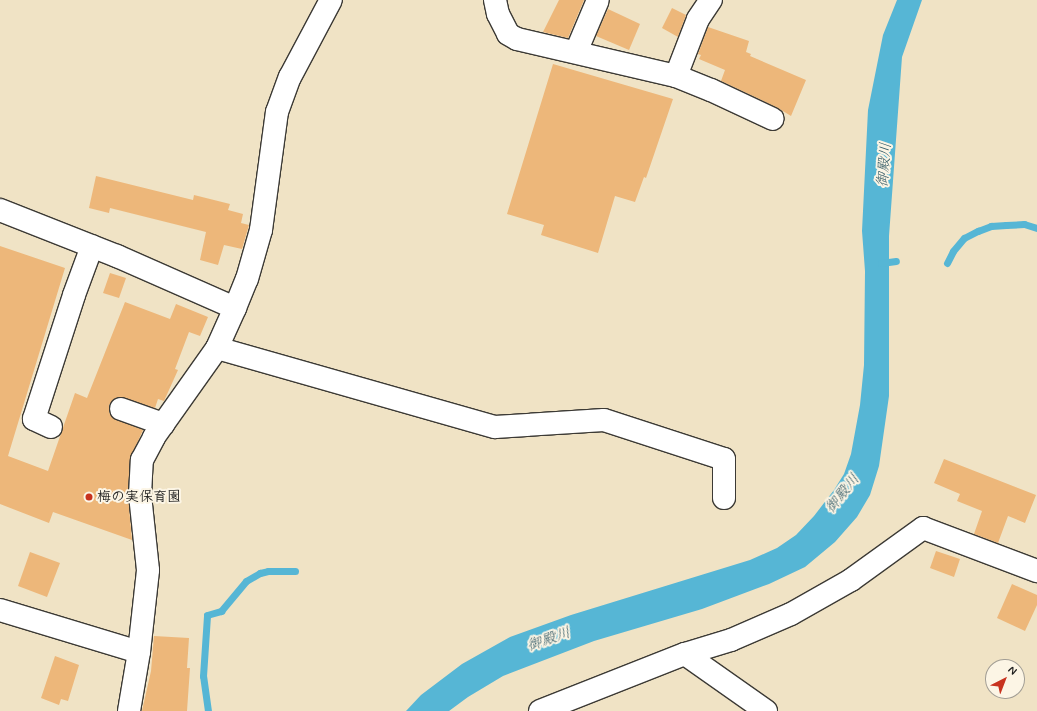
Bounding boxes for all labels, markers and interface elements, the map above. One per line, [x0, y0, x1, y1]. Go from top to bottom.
water label: 御殿川 [874, 142, 896, 188]
water label: 御殿川 [822, 471, 864, 517]
place label: 梅の実保育園 [97, 489, 181, 505]
marker: 梅の実保育園 [84, 492, 94, 502]
water label: 御殿川 [525, 624, 573, 656]
north arrow [985, 659, 1025, 699]
text: N [1005, 663, 1020, 678]

